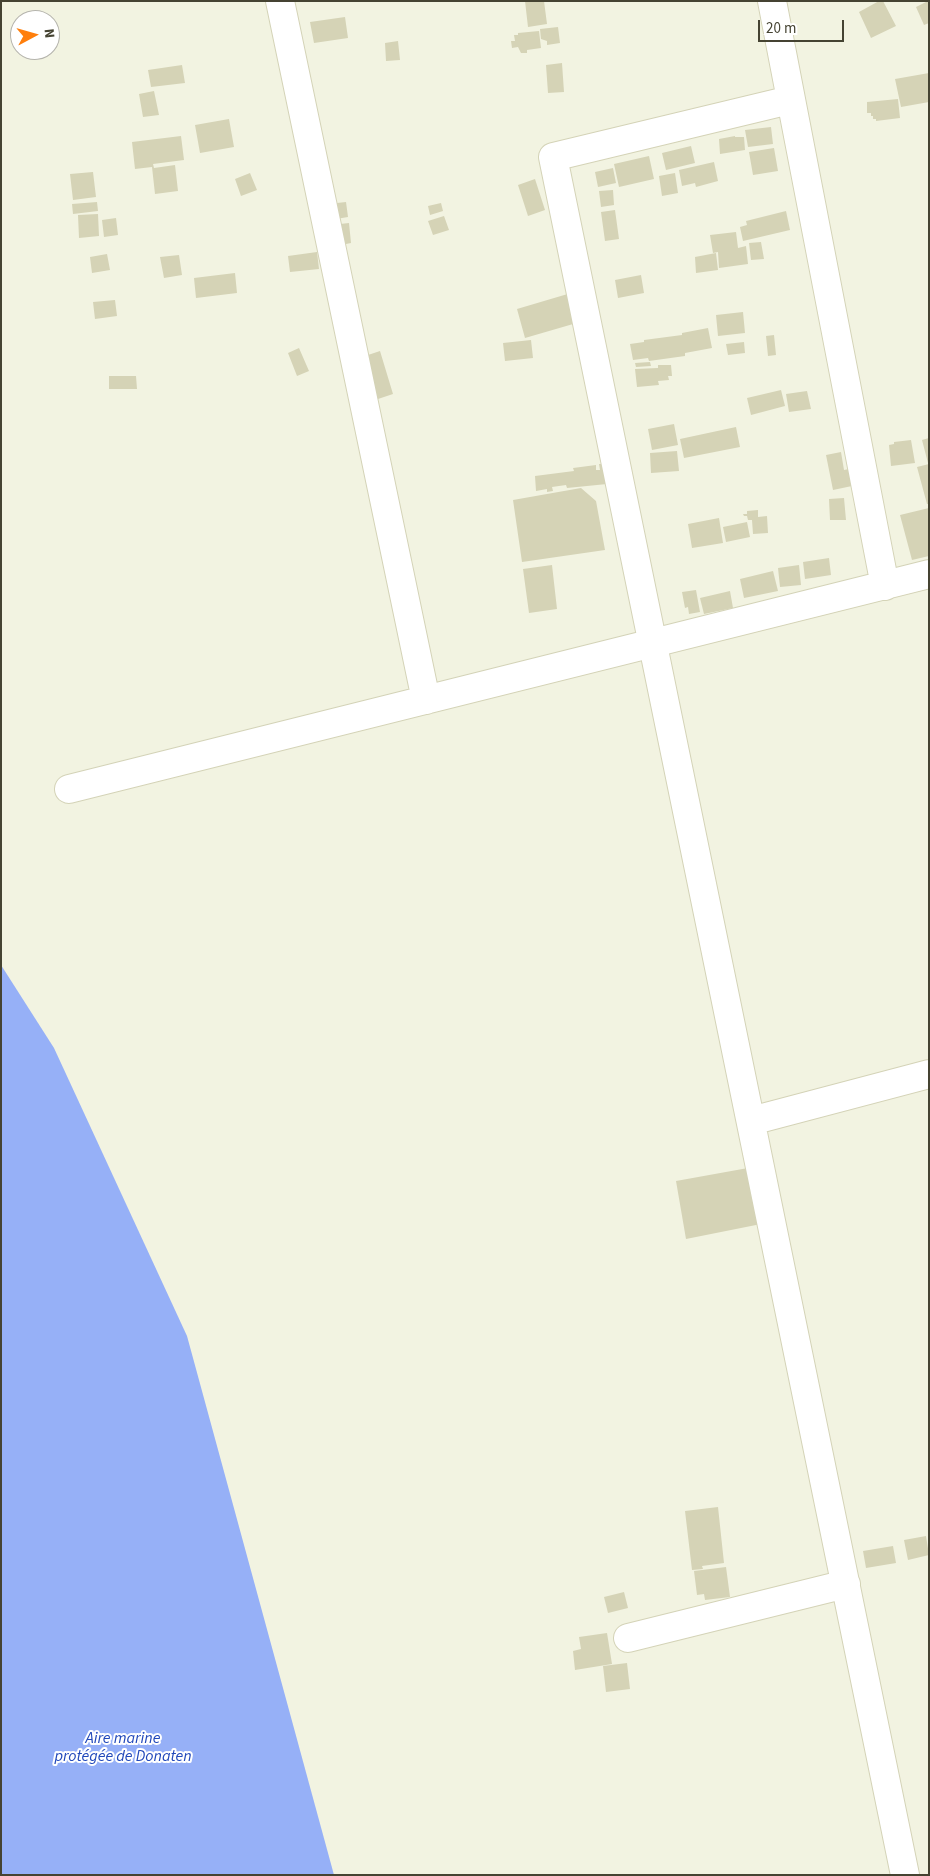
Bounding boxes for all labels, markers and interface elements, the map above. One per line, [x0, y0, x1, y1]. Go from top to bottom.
north arrow [10, 10, 60, 60]
scale bar [760, 10, 846, 42]
text: 20 m [766, 18, 796, 39]
text: N [38, 28, 59, 39]
water label: Aire marine protégée de Donaten [54, 1729, 192, 1767]

